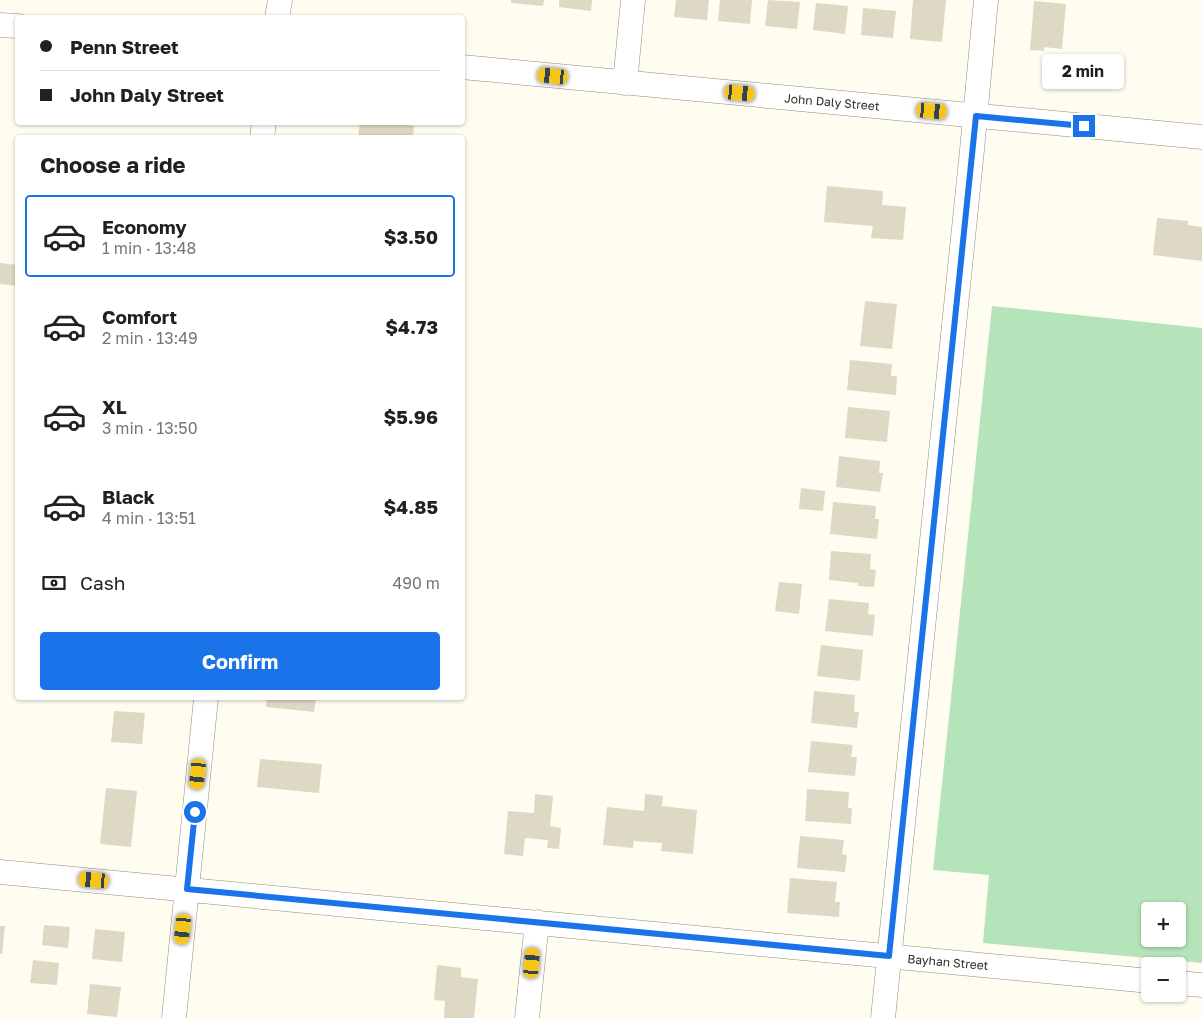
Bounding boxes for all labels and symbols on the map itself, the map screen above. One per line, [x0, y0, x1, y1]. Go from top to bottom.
callout: 2 min [1043, 54, 1125, 88]
car [537, 67, 568, 85]
car [724, 84, 755, 102]
street label: John Daly Street [784, 90, 880, 114]
car [916, 102, 947, 120]
route end [1073, 115, 1095, 137]
car [188, 758, 207, 790]
route start [184, 801, 206, 823]
car [78, 871, 109, 889]
car [173, 913, 192, 945]
car [523, 947, 540, 979]
street label: Bayhan Street [907, 951, 989, 973]

